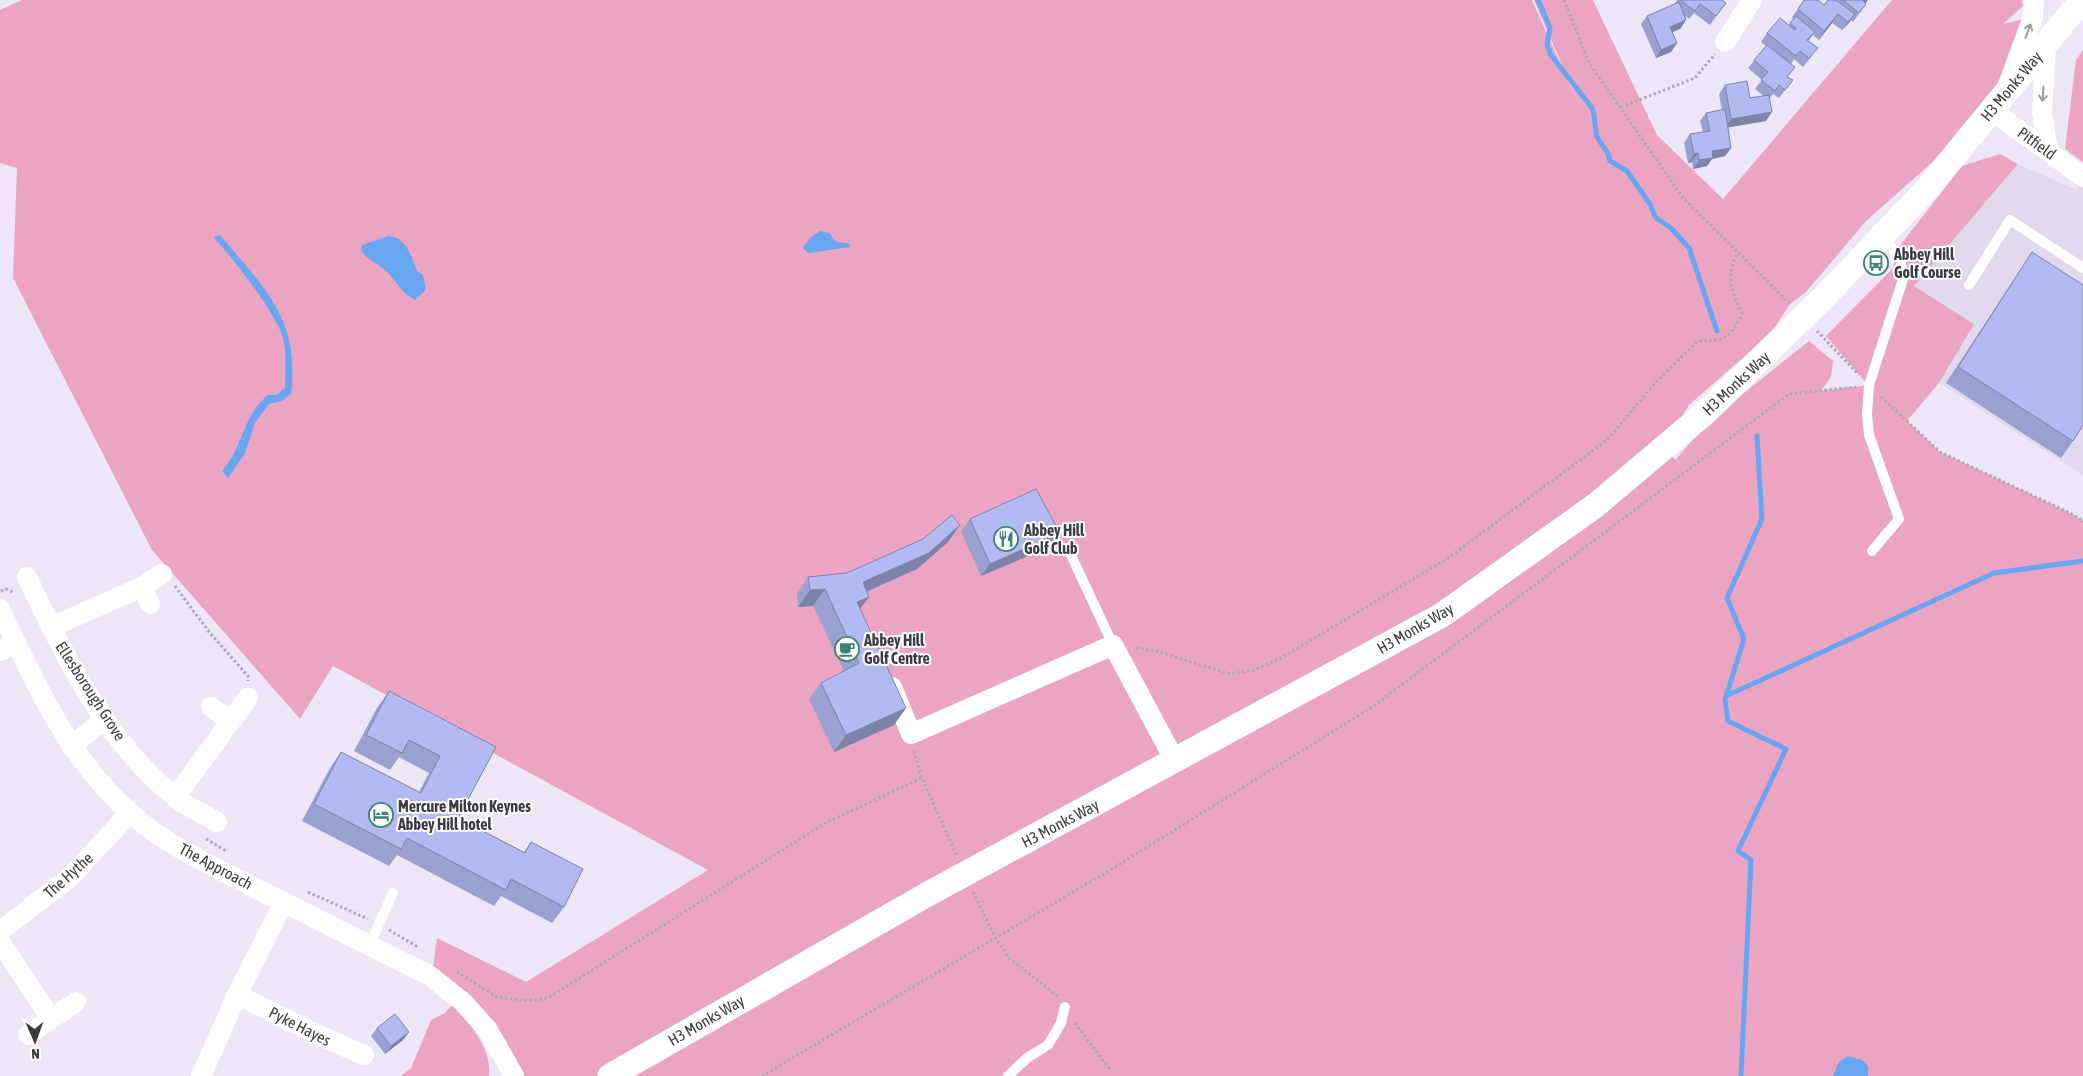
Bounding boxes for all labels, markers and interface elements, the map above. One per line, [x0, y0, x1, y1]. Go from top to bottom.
one-way arrow [2024, 24, 2033, 40]
street label: H3 Monks Way [1977, 47, 2046, 125]
one-way arrow [2038, 86, 2047, 102]
street label: Pitfield [2014, 123, 2060, 163]
place label: Abbey Hill Golf Course [1893, 245, 1961, 281]
bus stop icon: Abbey Hill Golf Course [1863, 250, 1889, 276]
street label: H3 Monks Way [1699, 347, 1774, 419]
place label: Abbey Hill Golf Club [1023, 521, 1085, 557]
restaurant icon: Abbey Hill Golf Club [993, 526, 1019, 552]
street label: H3 Monks Way [1374, 599, 1457, 658]
place label: Abbey Hill Golf Centre [863, 631, 930, 667]
cafe icon: Abbey Hill Golf Centre [834, 636, 860, 662]
street label: Ellesborough Grove [52, 638, 130, 744]
street label: H3 Monks Way [1018, 795, 1103, 852]
place label: Mercure Milton Keynes Abbey Hill hotel [397, 797, 531, 833]
hotel icon: Mercure Milton Keynes Abbey Hill hotel [368, 802, 394, 828]
street label: The Approach [176, 839, 256, 894]
street label: The Hythe [40, 848, 97, 902]
street label: H3 Monks Way [665, 991, 748, 1050]
street label: Pyke Hayes [266, 1003, 334, 1050]
north arrow [10, 1016, 60, 1066]
text: N [31, 1046, 40, 1062]

